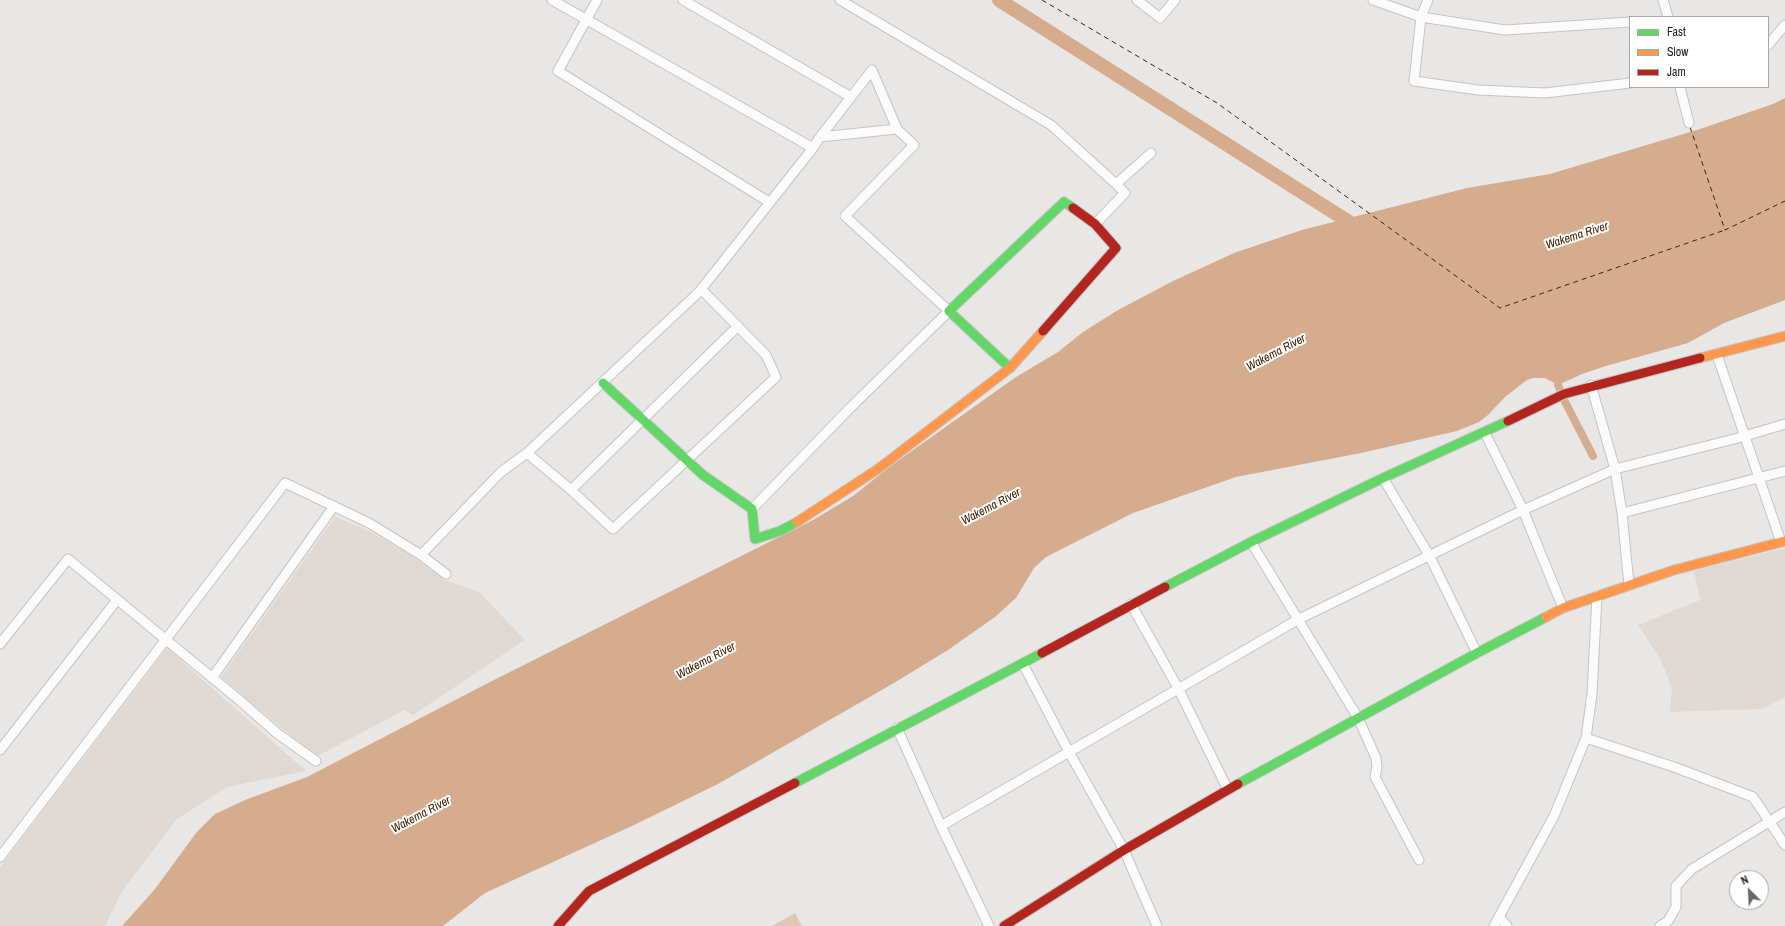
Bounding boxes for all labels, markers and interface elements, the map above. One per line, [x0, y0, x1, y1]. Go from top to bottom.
legend [1629, 16, 1769, 88]
text: Fast [1667, 24, 1686, 40]
text: Slow [1667, 44, 1688, 60]
text: Jam [1667, 64, 1686, 80]
water label: Wakema River [1544, 219, 1610, 253]
water label: Wakema River [1244, 331, 1308, 375]
water label: Wakema River [959, 485, 1023, 529]
water label: Wakema River [674, 639, 738, 683]
water label: Wakema River [389, 793, 453, 837]
north arrow [1729, 870, 1769, 910]
text: N [1739, 872, 1750, 888]

